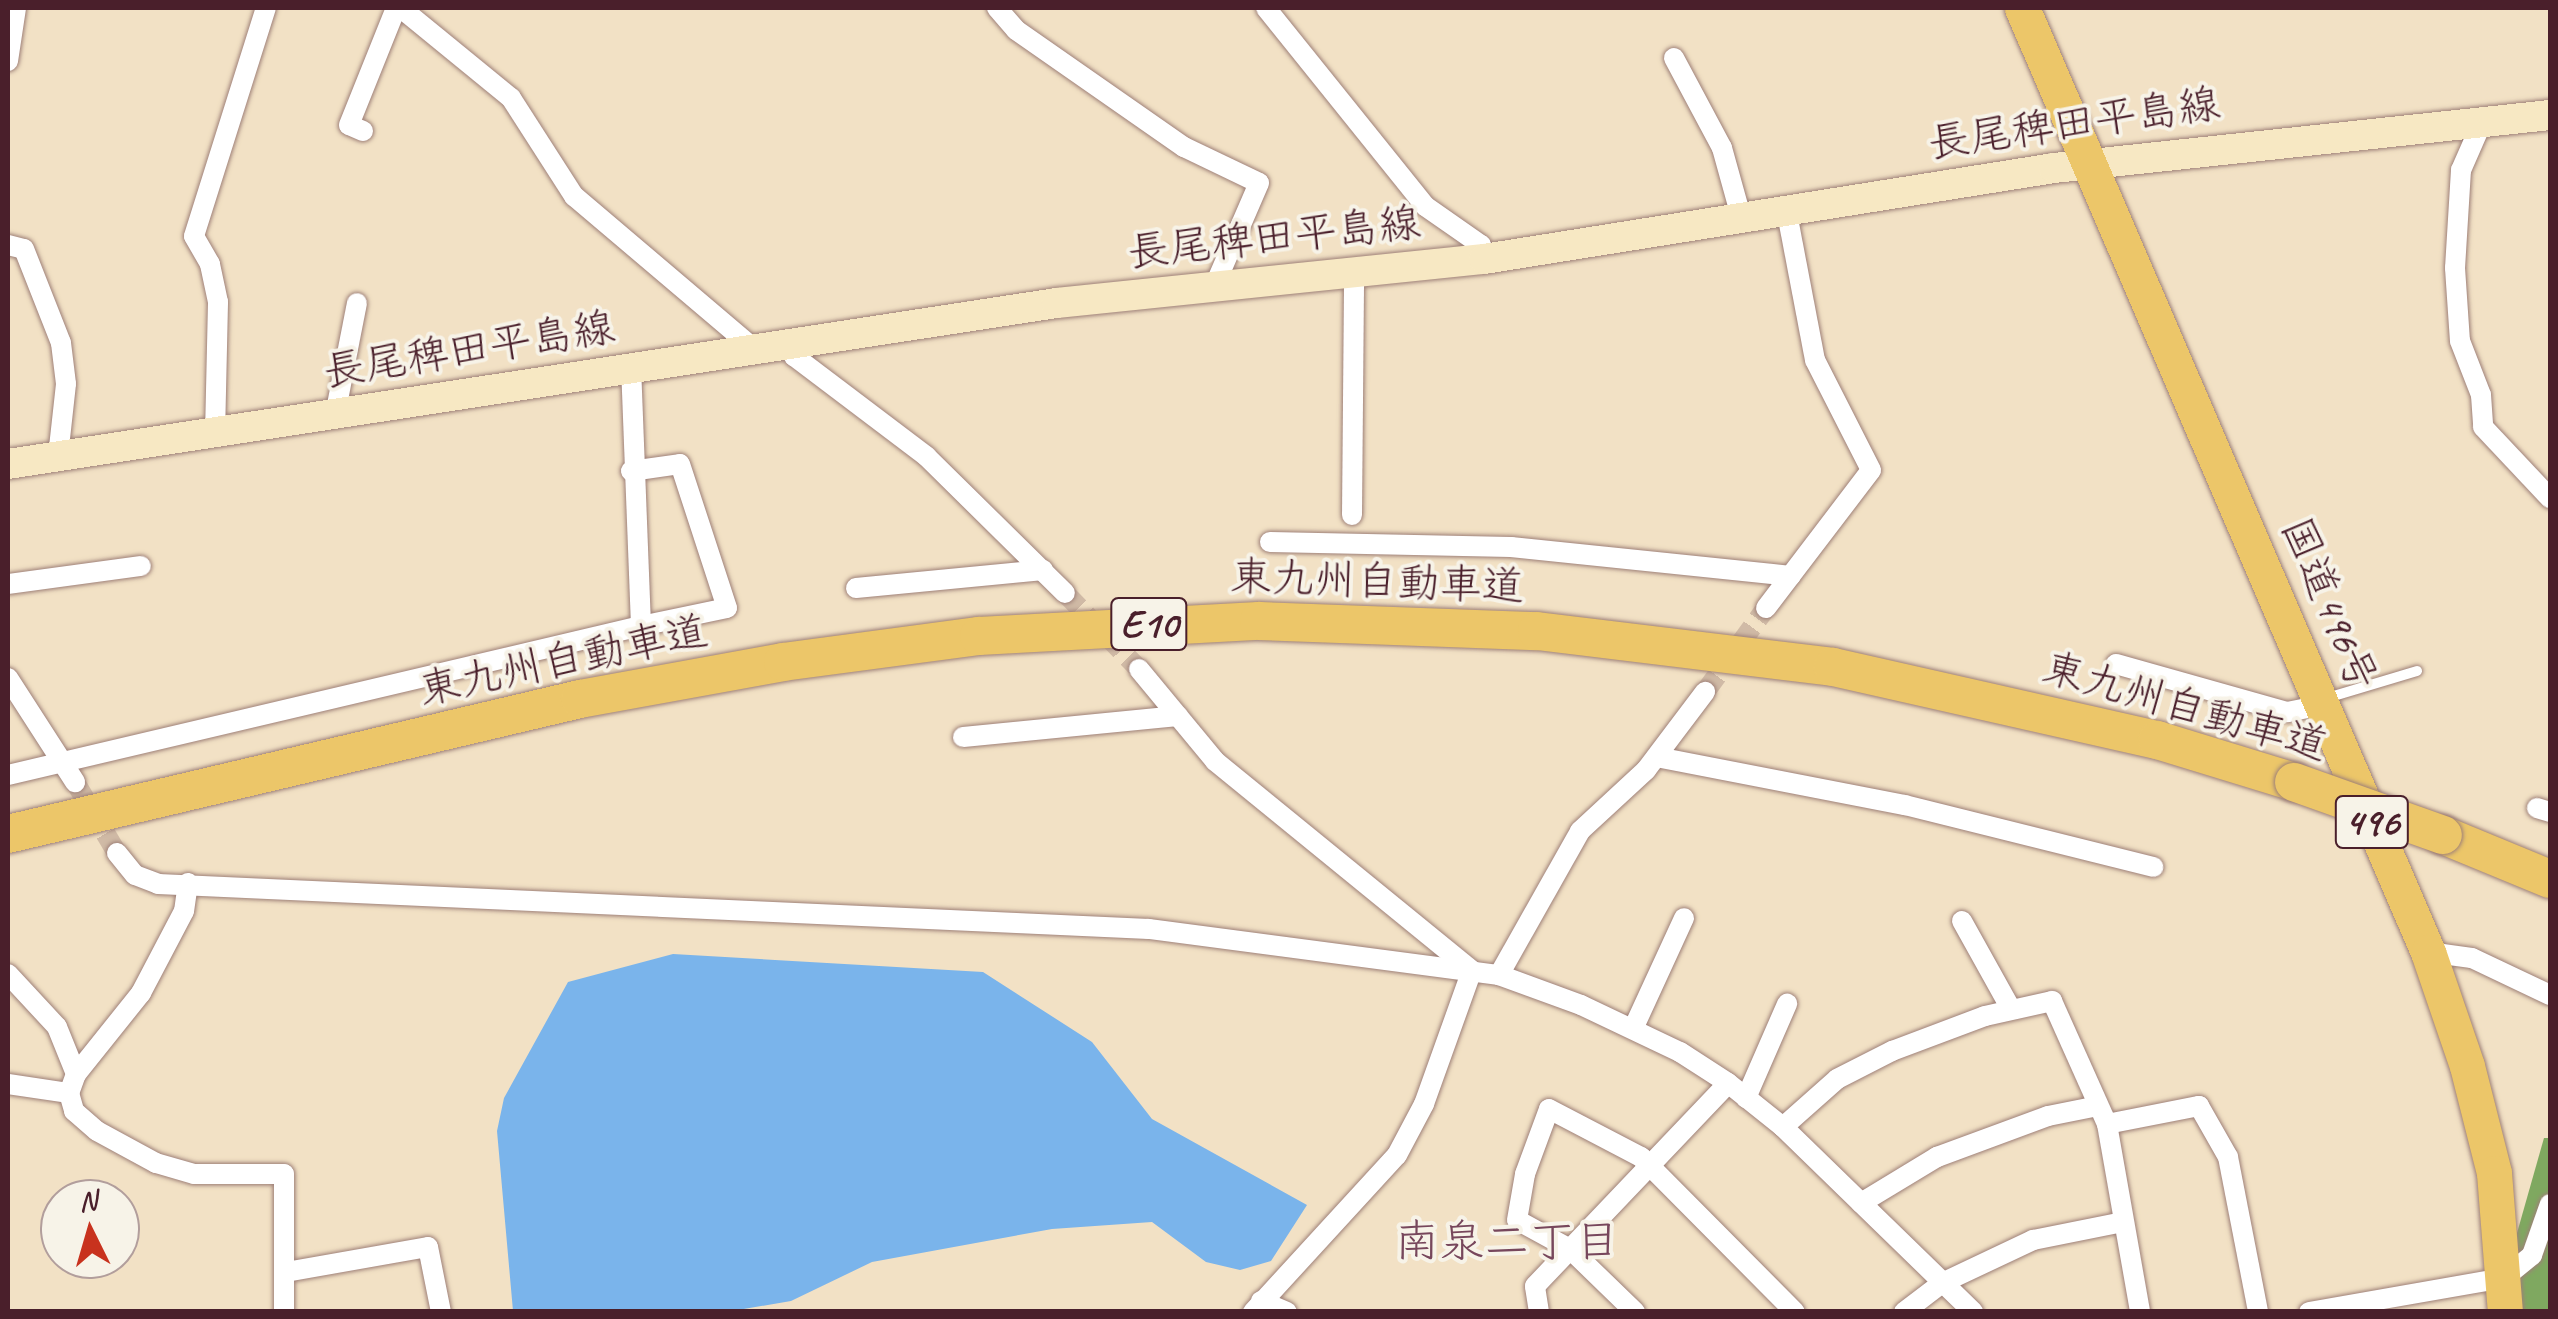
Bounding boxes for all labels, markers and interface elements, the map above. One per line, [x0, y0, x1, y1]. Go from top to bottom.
street label: 長尾稗田平島線 [1925, 79, 2223, 169]
street label: 長尾稗田平島線 [1125, 198, 1423, 278]
street label: 長尾稗田平島線 [320, 302, 618, 398]
street label: 国道496号 [2270, 510, 2388, 698]
street label: 東九州自動車道 [1229, 552, 1525, 612]
road number: E10 [1109, 589, 1189, 659]
street label: 東九州自動車道 [414, 606, 712, 716]
street label: 東九州自動車道 [2037, 642, 2333, 772]
road number: 496 [2334, 787, 2410, 857]
north arrow [40, 1179, 140, 1279]
text: N [77, 1182, 98, 1219]
district label: 南泉二丁目 [1395, 1215, 1619, 1269]

